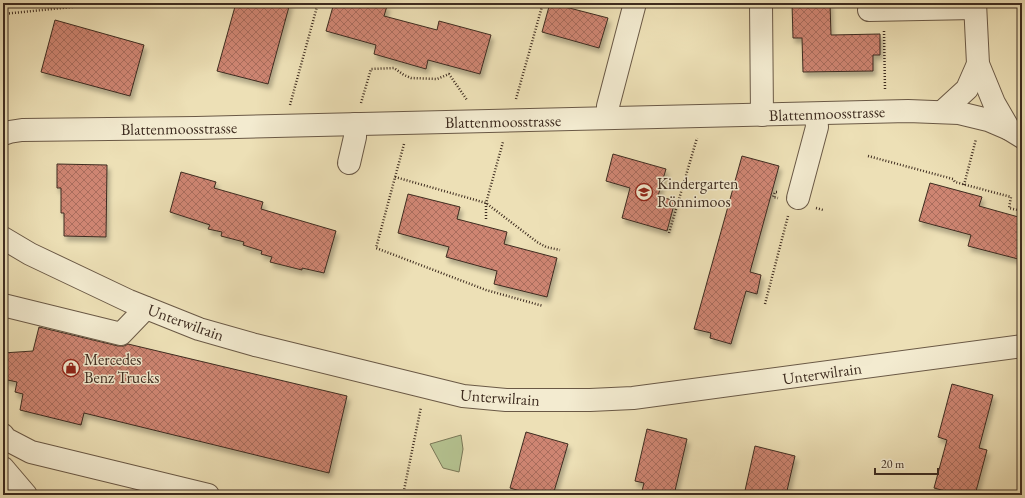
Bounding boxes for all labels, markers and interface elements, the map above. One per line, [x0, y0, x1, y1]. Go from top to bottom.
street label: Blattenmoosstrasse [769, 101, 886, 126]
street label: Blattenmoosstrasse [445, 110, 561, 133]
street label: Blattenmoosstrasse [121, 117, 237, 140]
place label: Kindergarten Rönnimoos [657, 173, 739, 212]
school or university icon: Kindergarten Rönnimoos [634, 182, 654, 202]
street label: Unterwilrain [145, 299, 227, 346]
place label: Mercedes Benz Trucks [84, 349, 159, 388]
street label: Unterwilrain [781, 357, 864, 389]
shop icon: Mercedes Benz Trucks [61, 358, 81, 378]
street label: Unterwilrain [459, 384, 541, 411]
scale bar [875, 450, 938, 476]
text: 20 m [881, 456, 905, 472]

